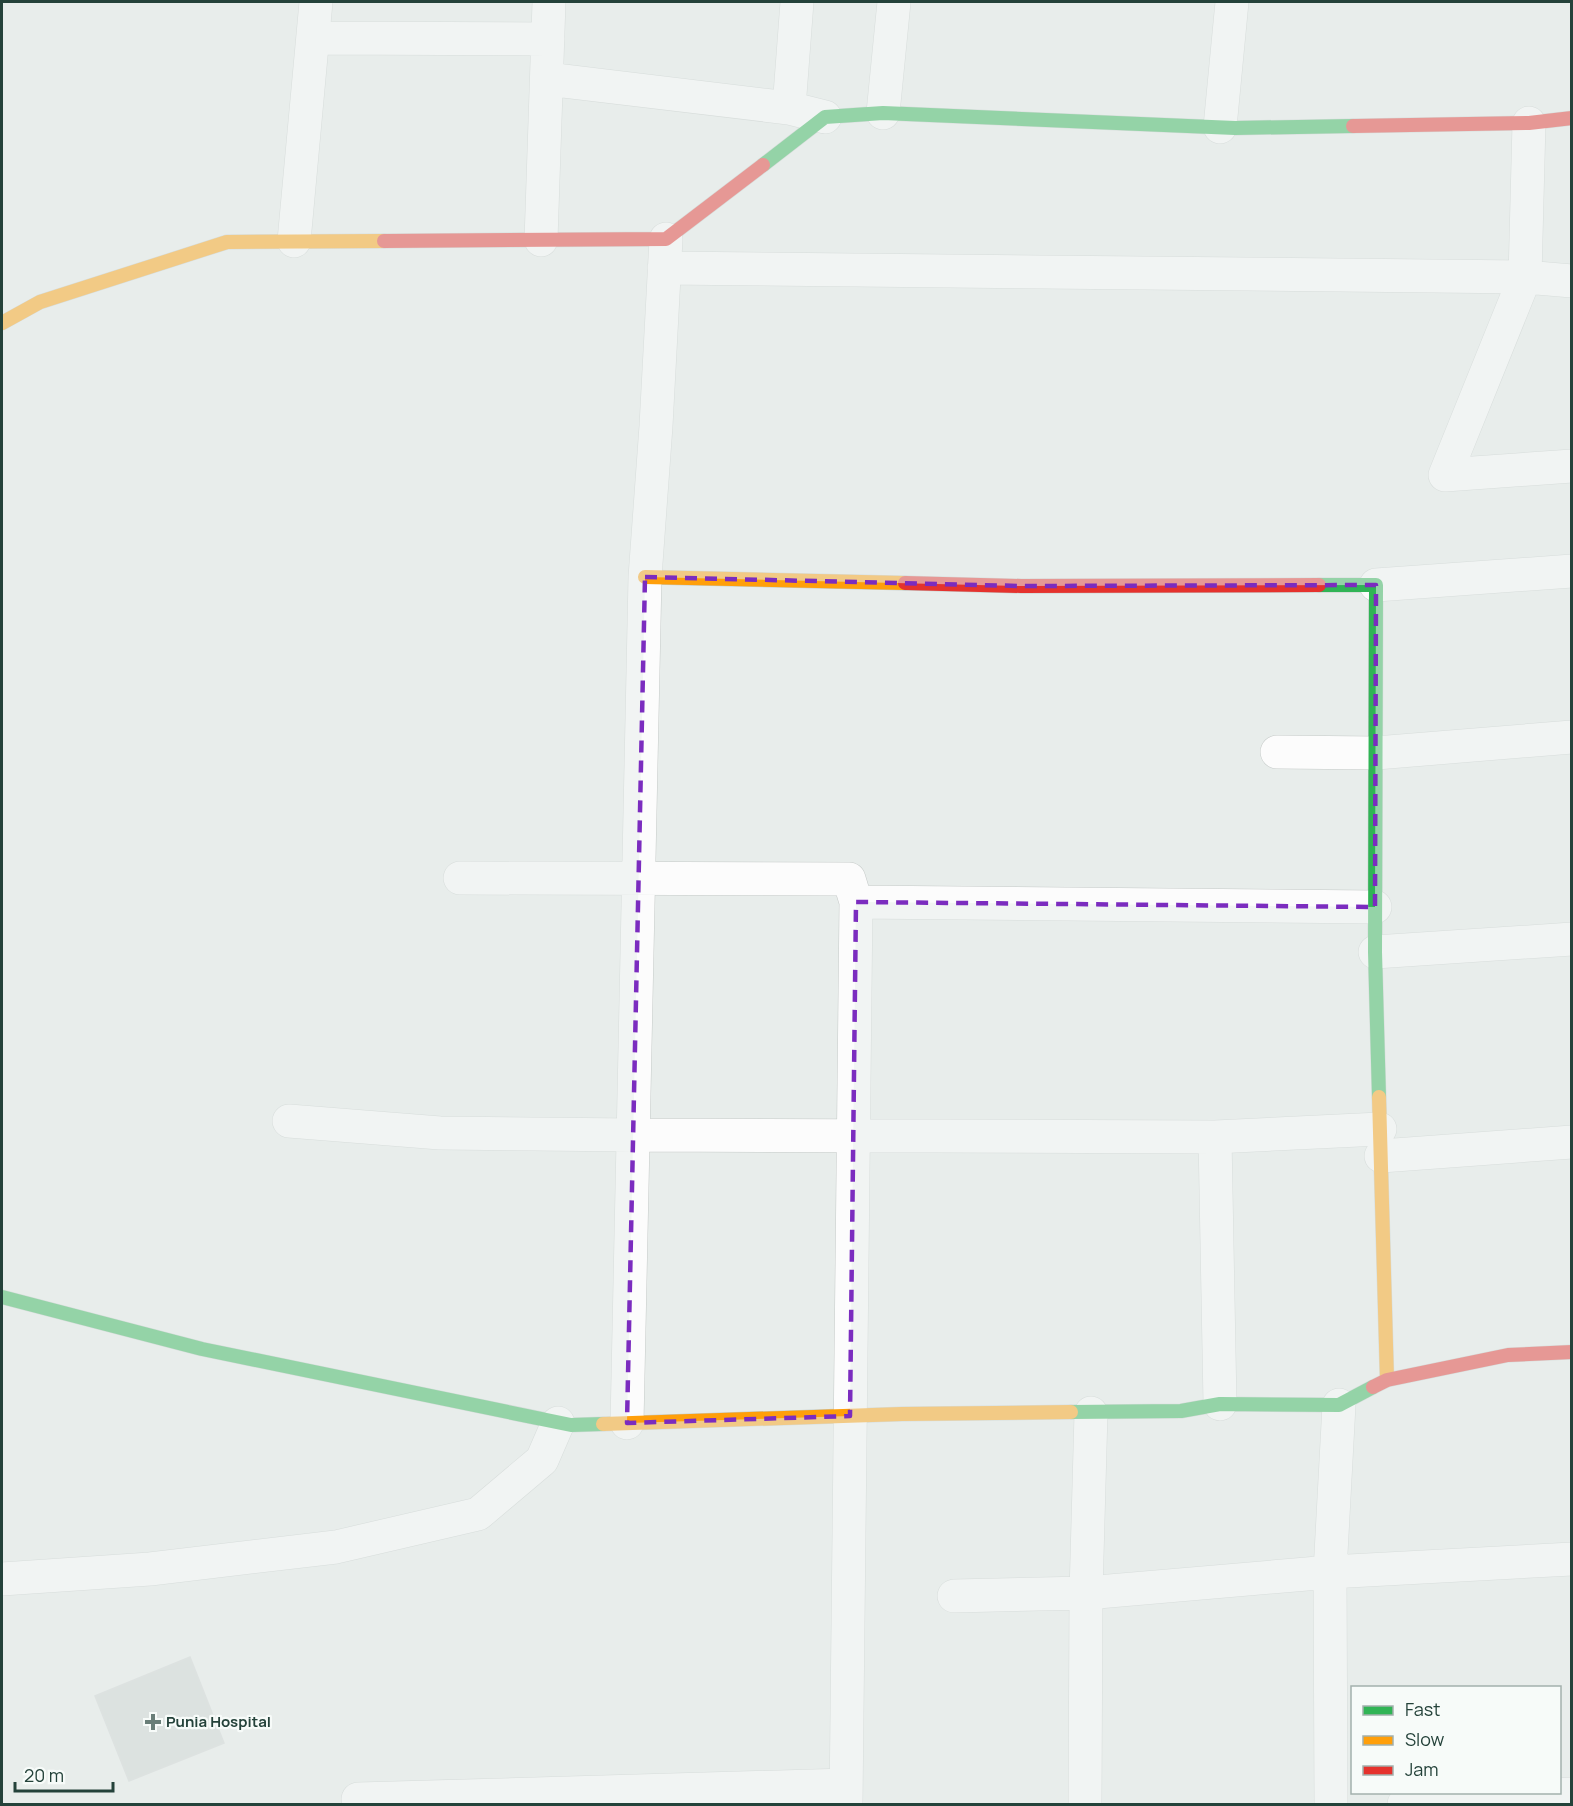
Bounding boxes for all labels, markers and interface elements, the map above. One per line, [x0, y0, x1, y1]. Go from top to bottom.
legend [1351, 1686, 1561, 1794]
text: Fast [1405, 1697, 1440, 1721]
place label: Punia Hospital [166, 1711, 271, 1732]
marker: Punia Hospital [144, 1713, 162, 1731]
text: Slow [1405, 1727, 1445, 1751]
scale bar [15, 1755, 112, 1793]
text: Jam [1405, 1757, 1439, 1781]
text: 20 m [24, 1763, 64, 1787]

